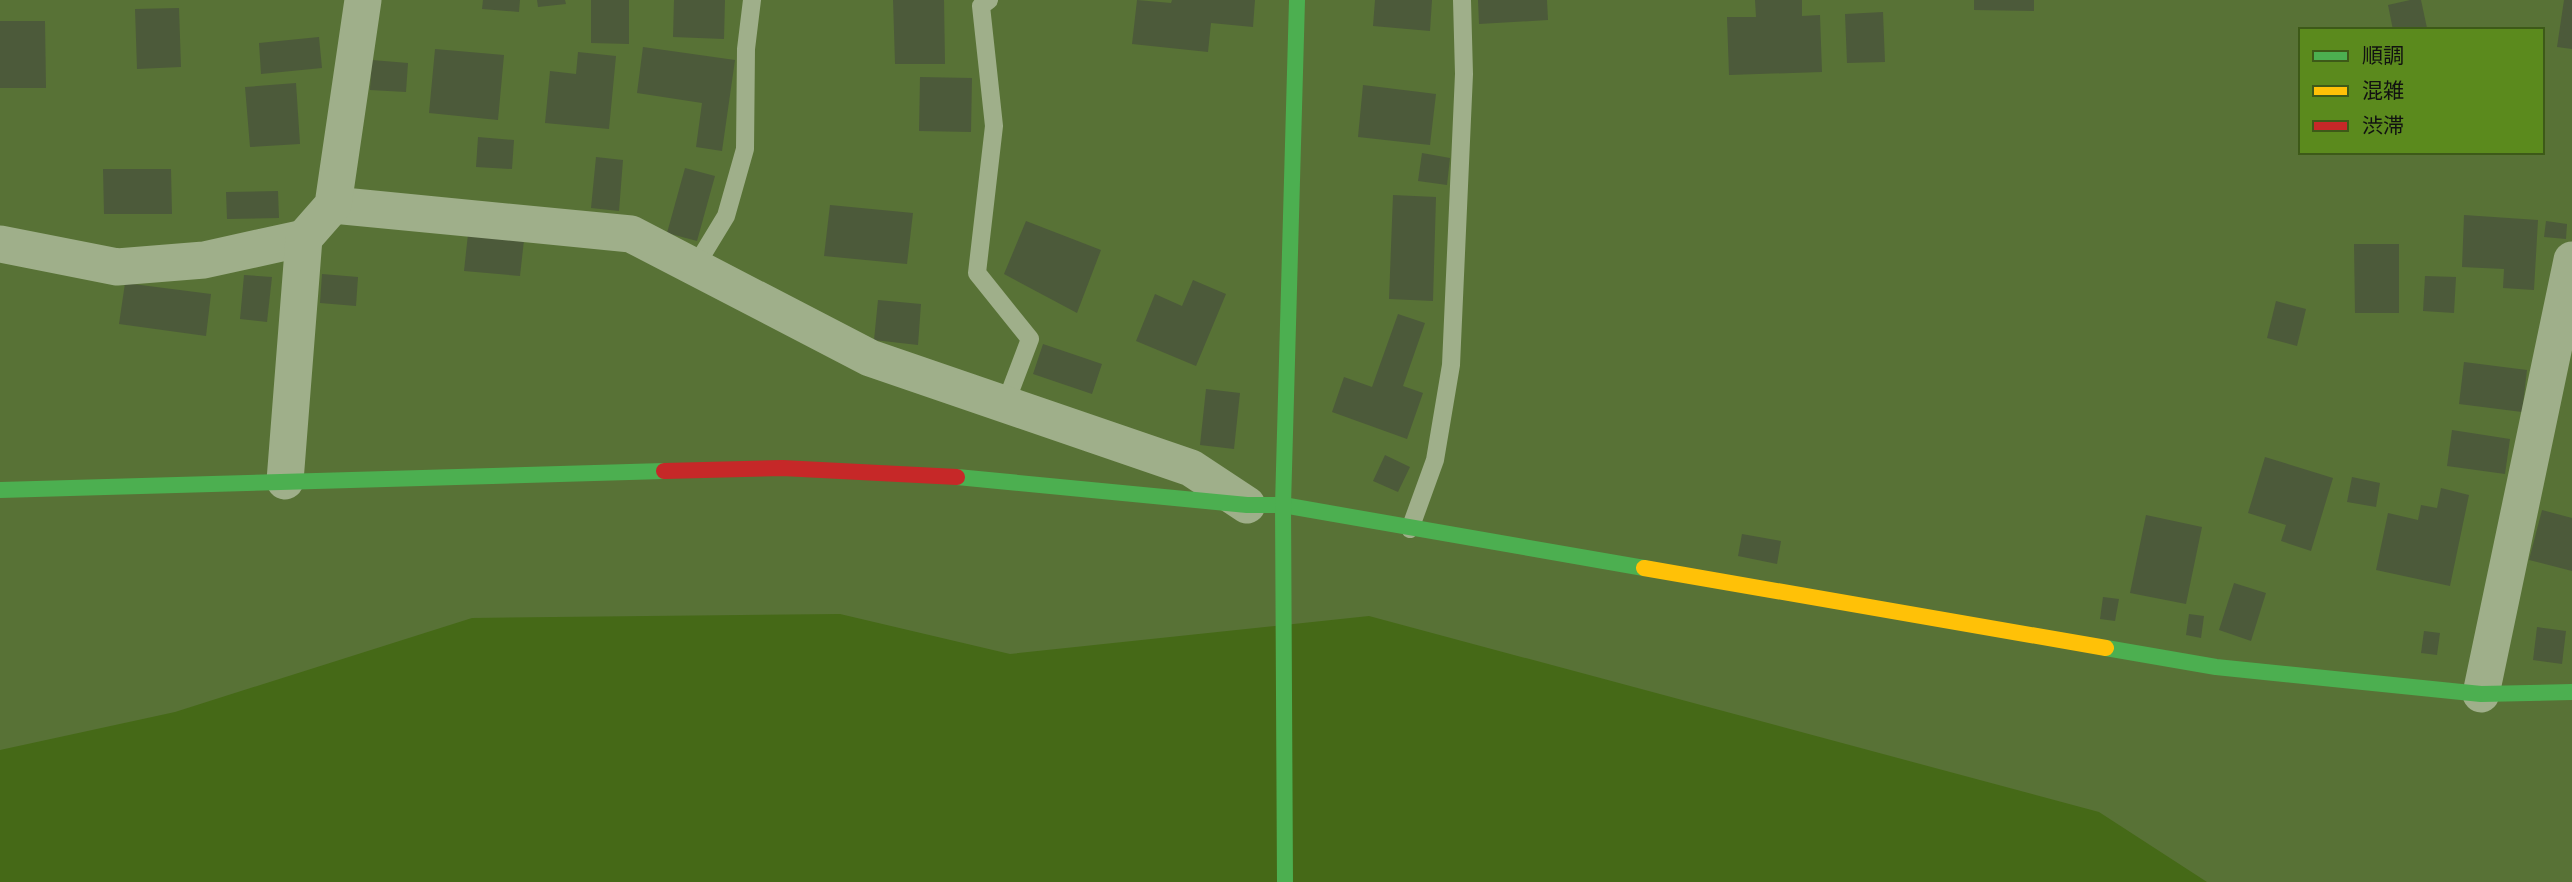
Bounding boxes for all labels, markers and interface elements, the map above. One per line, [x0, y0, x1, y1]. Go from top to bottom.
legend [2299, 28, 2544, 154]
text: 順調 [2362, 42, 2404, 67]
text: 混雑 [2362, 77, 2404, 102]
text: 渋滞 [2362, 112, 2404, 137]

